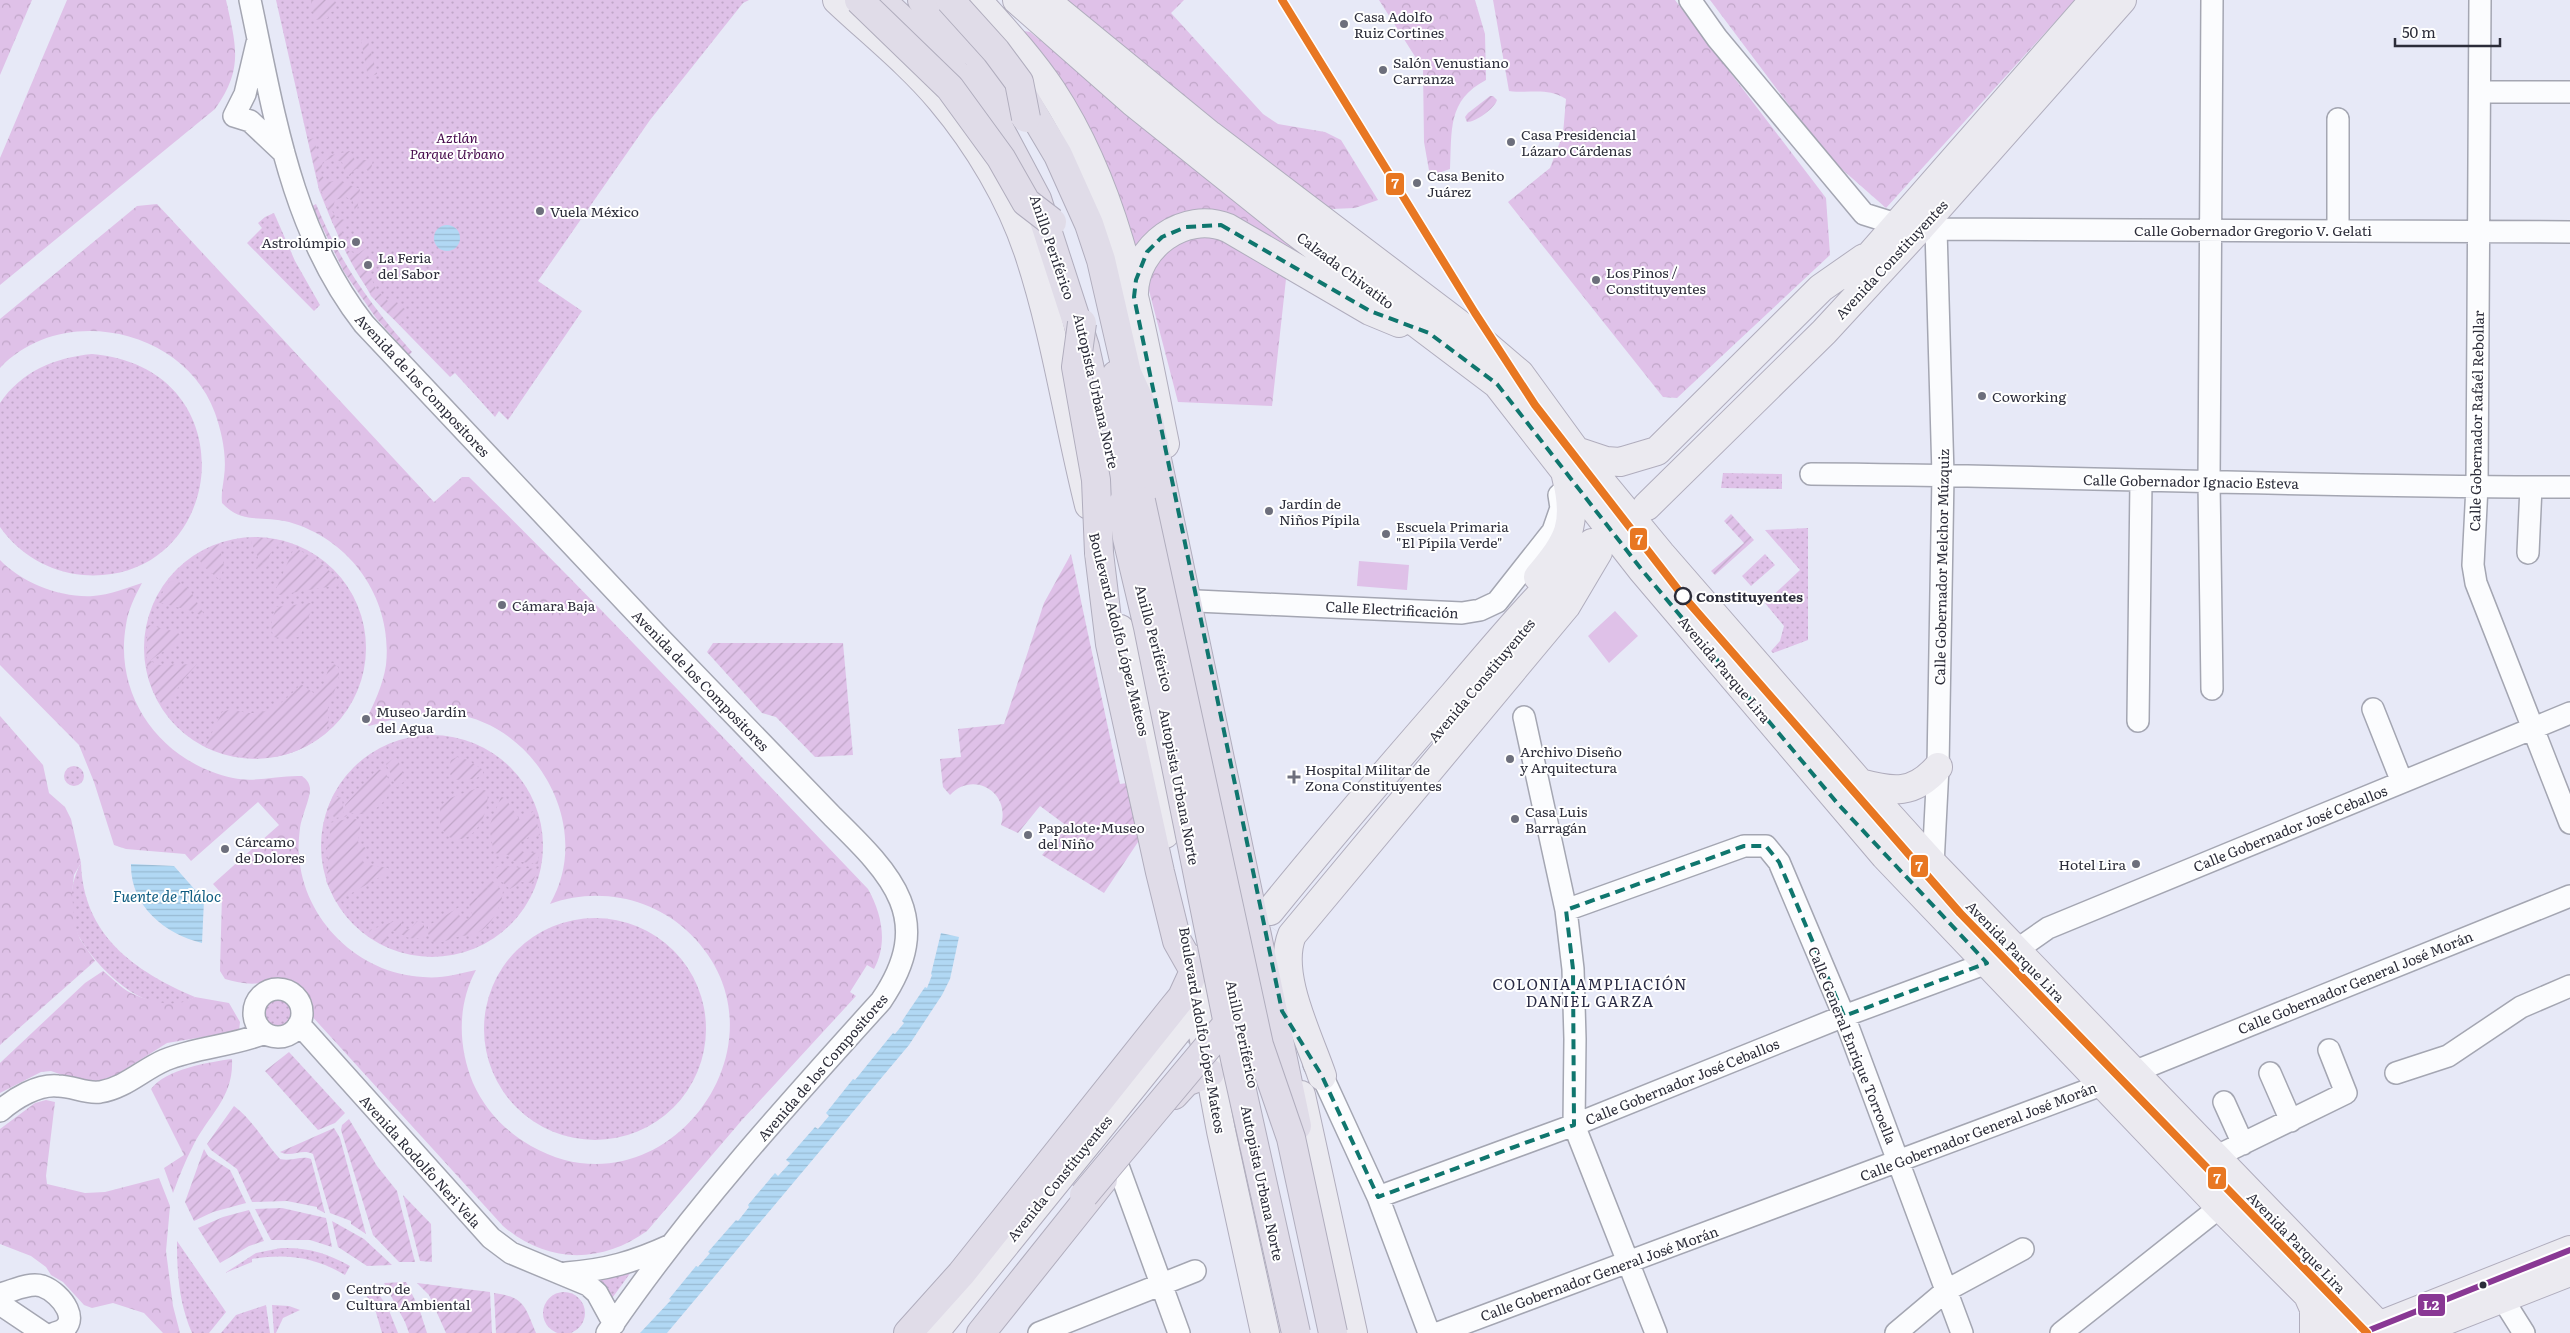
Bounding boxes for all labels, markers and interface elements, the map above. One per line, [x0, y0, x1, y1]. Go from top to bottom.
place label: Casa Adolfo Ruiz Cortines [1354, 6, 1444, 42]
scale bar [2395, 15, 2500, 47]
marker: Casa Adolfo Ruiz Cortines [1338, 18, 1350, 30]
text: 50 m [2402, 20, 2436, 43]
place label: Salón Venustiano Carranza [1393, 52, 1509, 88]
marker: Salón Venustiano Carranza [1377, 64, 1389, 76]
place label: Casa Presidencial Lázaro Cárdenas [1521, 124, 1637, 160]
park label: Aztlán Parque Urbano [409, 127, 505, 163]
marker: Casa Presidencial Lázaro Cárdenas [1505, 136, 1517, 148]
place label: Casa Benito Juárez [1427, 165, 1504, 201]
line badge: 7 [1385, 172, 1405, 196]
text: 7 [1391, 172, 1399, 192]
marker: Casa Benito Juárez [1411, 177, 1423, 189]
street label: Anillo Periférico [1026, 192, 1080, 302]
street label: Avenida Constituyentes [1830, 195, 1952, 323]
place label: Vuela México [550, 201, 639, 221]
marker: Vuela México [534, 205, 546, 217]
street label: Calle Gobernador Gregorio V. Gelati [2134, 220, 2372, 240]
street label: Calzada Chivatito [1293, 227, 1399, 313]
place label: Astrolúmpio [261, 232, 346, 252]
marker: Astrolúmpio [350, 236, 362, 248]
place label: La Feria del Sabor [378, 247, 440, 283]
marker: La Feria del Sabor [362, 259, 374, 271]
place label: Los Pinos / Constituyentes [1606, 262, 1706, 298]
marker: Los Pinos / Constituyentes [1590, 274, 1602, 286]
street label: Avenida de los Compositores [351, 309, 495, 461]
street label: Calle Gobernador Rafaél Rebollar [2464, 310, 2488, 532]
street label: Autopista Urbana Norte [1069, 311, 1125, 471]
place label: Coworking [1992, 386, 2067, 406]
marker: Coworking [1976, 390, 1988, 402]
street label: Calle Gobernador Melchor Múzquiz [1929, 448, 1953, 685]
street label: Calle Gobernador Ignacio Esteva [2083, 469, 2300, 493]
place label: Jardín de Niños Pípila [1279, 493, 1360, 529]
marker: Jardín de Niños Pípila [1263, 505, 1275, 517]
place label: Escuela Primaria "El Pípila Verde" [1396, 516, 1509, 552]
line badge: 7 [1629, 527, 1648, 551]
marker: Escuela Primaria "El Pípila Verde" [1380, 528, 1392, 540]
text: 7 [1635, 528, 1643, 548]
street label: Boulevard Adolfo López Mateos [1085, 530, 1155, 738]
street label: Anillo Periférico [1131, 582, 1179, 694]
place label: Constituyentes [1696, 586, 1803, 606]
marker: Constituyentes [1674, 587, 1692, 605]
place label: Cámara Baja [512, 595, 596, 615]
street label: Calle Electrificación [1325, 596, 1459, 622]
marker: Cámara Baja [496, 599, 508, 611]
street label: Avenida de los Compositores [628, 605, 774, 755]
street label: Avenida Parque Lira [1674, 611, 1776, 727]
street label: Avenida Constituyentes [1423, 614, 1539, 746]
place label: Museo Jardín del Agua [376, 701, 466, 737]
street label: Autopista Urbana Norte [1155, 707, 1205, 867]
marker: Museo Jardín del Agua [360, 713, 372, 725]
place label: Archivo Diseño y Arquitectura [1520, 741, 1622, 777]
marker: Archivo Diseño y Arquitectura [1504, 753, 1516, 765]
place label: Hospital Militar de Zona Constituyentes [1305, 759, 1442, 795]
marker: Hospital Militar de Zona Constituyentes [1287, 770, 1301, 784]
street label: Calle Gobernador José Ceballos [2190, 780, 2390, 876]
place label: Casa Luis Barragán [1525, 801, 1587, 837]
marker: Casa Luis Barragán [1509, 813, 1521, 825]
place label: Papalote•Museo del Niño [1038, 817, 1145, 853]
marker: Papalote•Museo del Niño [1022, 829, 1034, 841]
place label: Cárcamo de Dolores [235, 831, 305, 867]
marker: Cárcamo de Dolores [219, 843, 231, 855]
line badge: 7 [1910, 854, 1929, 878]
place label: Hotel Lira [2059, 854, 2126, 874]
text: 7 [1915, 855, 1923, 875]
marker: Hotel Lira [2130, 858, 2142, 870]
water label: Fuente de Tláloc [113, 884, 221, 907]
street label: Avenida Parque Lira [1962, 896, 2070, 1007]
street label: Boulevard Adolfo López Mateos [1175, 925, 1231, 1135]
street label: Calle Gobernador General José Morán [2234, 926, 2476, 1038]
street label: Calle General Enrique Torroella [1804, 943, 1902, 1147]
district label: COLONIA AMPLIACIÓN DANIEL GARZA [1492, 972, 1688, 1012]
street label: Anillo Periférico [1222, 978, 1264, 1090]
street label: Avenida de los Compositores [752, 989, 892, 1145]
street label: Calle Gobernador José Ceballos [1582, 1033, 1782, 1129]
street label: Calle Gobernador General José Morán [1857, 1077, 2099, 1185]
street label: Avenida Rodolfo Neri Vela [356, 1090, 487, 1232]
street label: Autopista Urbana Norte [1237, 1103, 1289, 1263]
street label: Avenida Constituyentes [1002, 1111, 1116, 1245]
line badge: 7 [2207, 1166, 2227, 1190]
text: 7 [2213, 1167, 2221, 1187]
street label: Avenida Parque Lira [2243, 1187, 2351, 1298]
street label: Calle Gobernador General José Morán [1477, 1221, 1721, 1325]
place label: Centro de Cultura Ambiental [346, 1278, 471, 1314]
unlabelled marker [2478, 1280, 2488, 1290]
marker: Centro de Cultura Ambiental [330, 1290, 342, 1302]
line badge: L2 [2417, 1293, 2446, 1317]
text: L2 [2423, 1294, 2440, 1314]

